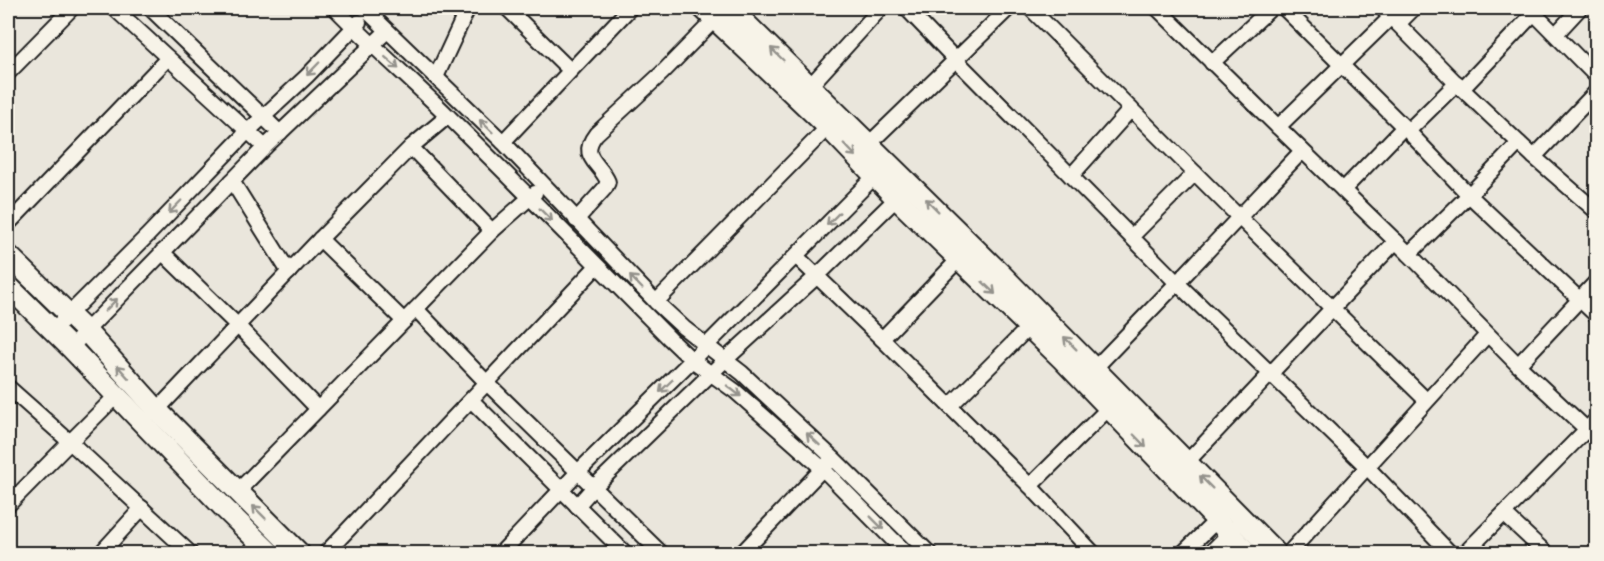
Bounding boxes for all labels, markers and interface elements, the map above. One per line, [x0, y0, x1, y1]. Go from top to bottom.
one-way arrow [770, 46, 785, 61]
one-way arrow [384, 56, 399, 70]
one-way arrow [306, 62, 321, 77]
one-way arrow [479, 119, 494, 133]
one-way arrow [843, 143, 858, 158]
one-way arrow [924, 197, 939, 212]
one-way arrow [168, 199, 182, 214]
one-way arrow [539, 207, 553, 222]
one-way arrow [825, 211, 840, 226]
one-way arrow [629, 274, 643, 289]
one-way arrow [981, 280, 996, 295]
one-way arrow [103, 297, 118, 312]
one-way arrow [1062, 335, 1077, 350]
one-way arrow [116, 365, 130, 380]
one-way arrow [658, 379, 673, 394]
one-way arrow [726, 384, 742, 397]
one-way arrow [805, 432, 820, 447]
one-way arrow [1133, 434, 1148, 449]
one-way arrow [1199, 474, 1214, 489]
one-way arrow [251, 505, 266, 520]
one-way arrow [869, 516, 884, 531]

